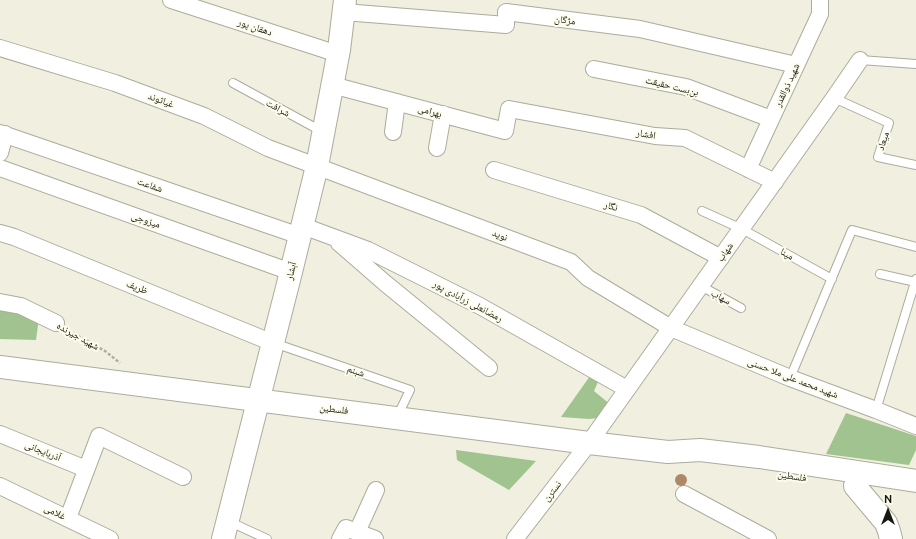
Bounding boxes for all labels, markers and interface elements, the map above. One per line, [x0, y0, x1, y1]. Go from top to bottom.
street label: مژگان [554, 13, 576, 27]
street label: دهقان پور [236, 16, 274, 38]
street label: شهید ذوالقدر [772, 61, 802, 109]
street label: بن‌بست حقیقت [644, 74, 700, 98]
street label: غیاثوند [146, 90, 176, 110]
street label: شرافت [264, 97, 292, 119]
street label: بهرامی [417, 102, 443, 120]
street label: افشار [635, 127, 657, 141]
street label: میعاد [874, 130, 892, 152]
street label: شفاعت [136, 175, 164, 195]
street label: نگار [603, 198, 619, 214]
street label: میزوجی [130, 209, 162, 231]
street label: نوید [491, 227, 509, 243]
street label: شهاب [714, 240, 736, 264]
street label: مینا [778, 245, 796, 263]
street label: آبشار [283, 261, 299, 281]
street label: ظریف [124, 277, 150, 297]
street label: رمضانعلی زرآبادی پور [431, 278, 505, 324]
street label: سهاب [709, 287, 733, 307]
street label: شهید جیرنده [55, 319, 101, 353]
street label: شهید محمد علی ملا حسنی [746, 355, 840, 401]
street label: شبنم [346, 362, 366, 380]
street label: فلسطین [319, 401, 349, 417]
street label: آذربایجانی [23, 438, 63, 464]
street label: فلسطین [777, 468, 807, 484]
street label: نسترن [540, 478, 564, 504]
north arrow [868, 491, 908, 531]
text: N [884, 493, 892, 505]
street label: غلامی [42, 502, 68, 522]

